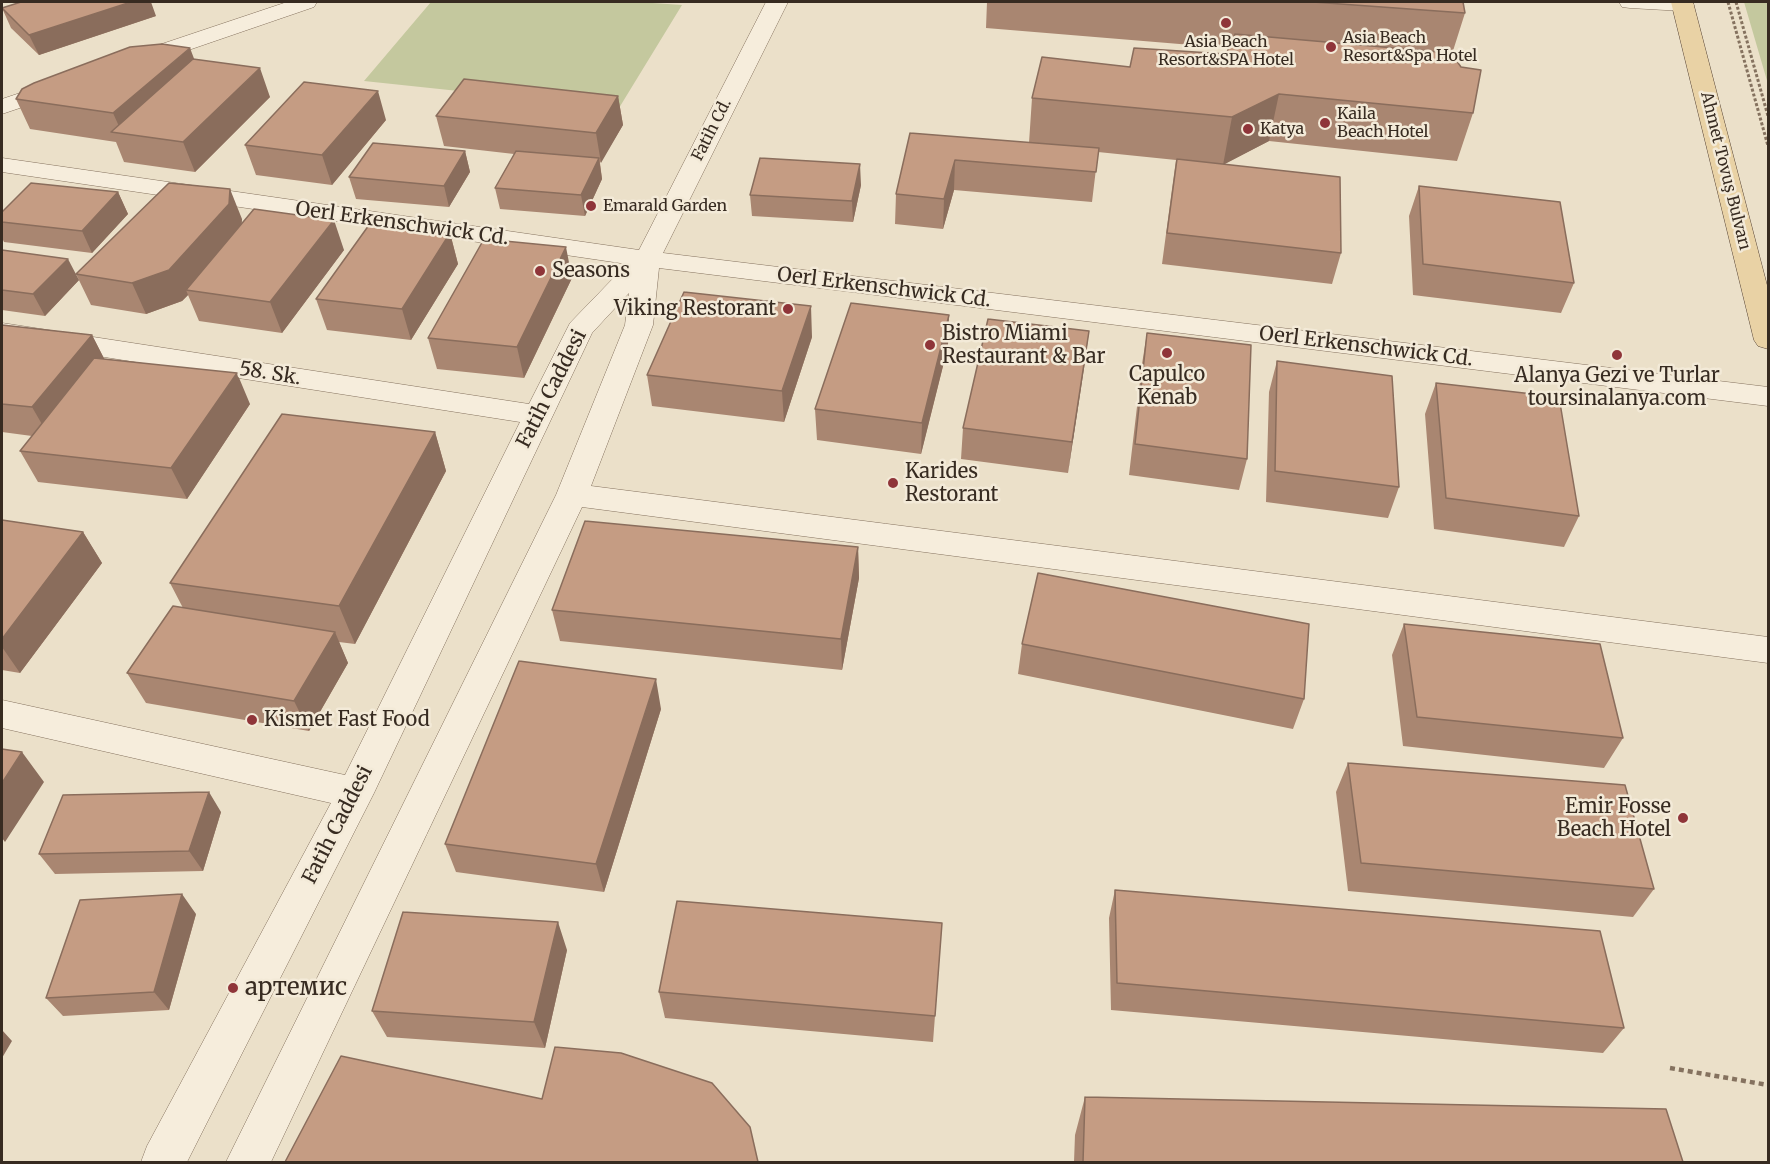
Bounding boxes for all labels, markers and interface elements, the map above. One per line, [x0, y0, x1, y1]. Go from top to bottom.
marker: Asia Beach Resort&SPA Hotel [1219, 16, 1233, 30]
place label: Asia Beach Resort&Spa Hotel [1343, 28, 1477, 66]
place label: Asia Beach Resort&SPA Hotel [1158, 32, 1294, 70]
marker: Asia Beach Resort&Spa Hotel [1324, 40, 1338, 54]
street label: Ahmet Tovuş Bulvarı [1696, 90, 1754, 252]
street label: Fatih Cd. [688, 96, 736, 164]
place label: Kaila Beach Hotel [1337, 104, 1428, 142]
marker: Kaila Beach Hotel [1318, 116, 1332, 130]
place label: Katya [1260, 119, 1304, 139]
marker: Katya [1241, 122, 1255, 136]
place label: Emarald Garden [603, 196, 727, 216]
street label: Oerl Erkenschwick Cd. [294, 197, 510, 251]
marker: Emarald Garden [584, 199, 598, 213]
place label: Seasons [552, 259, 630, 283]
street label: Oerl Erkenschwick Cd. [776, 263, 992, 313]
marker: Seasons [533, 264, 547, 278]
place label: Viking Restorant [614, 297, 776, 321]
marker: Viking Restorant [781, 302, 795, 316]
place label: Bistro Miami Restaurant & Bar [942, 322, 1106, 369]
street label: Oerl Erkenschwick Cd. [1258, 322, 1474, 372]
street label: Fatih Caddesi [512, 326, 592, 452]
marker: Bistro Miami Restaurant & Bar [923, 338, 937, 352]
marker: Capulco Kenab [1160, 346, 1174, 360]
marker: Alanya Gezi ve Turlar toursinalanya.com [1610, 348, 1624, 362]
street label: 58. Sk. [237, 357, 303, 391]
place label: Capulco Kenab [1129, 363, 1205, 410]
place label: Alanya Gezi ve Turlar toursinalanya.com [1514, 364, 1720, 411]
place label: Karides Restorant [905, 460, 998, 507]
marker: Karides Restorant [886, 476, 900, 490]
place label: Kismet Fast Food [264, 708, 430, 732]
marker: Kismet Fast Food [245, 713, 259, 727]
street label: Fatih Caddesi [298, 762, 378, 888]
place label: Emir Fosse Beach Hotel [1557, 795, 1671, 842]
marker: Emir Fosse Beach Hotel [1676, 811, 1690, 825]
place label: артемис [245, 974, 347, 1002]
marker: артемис [226, 981, 240, 995]

